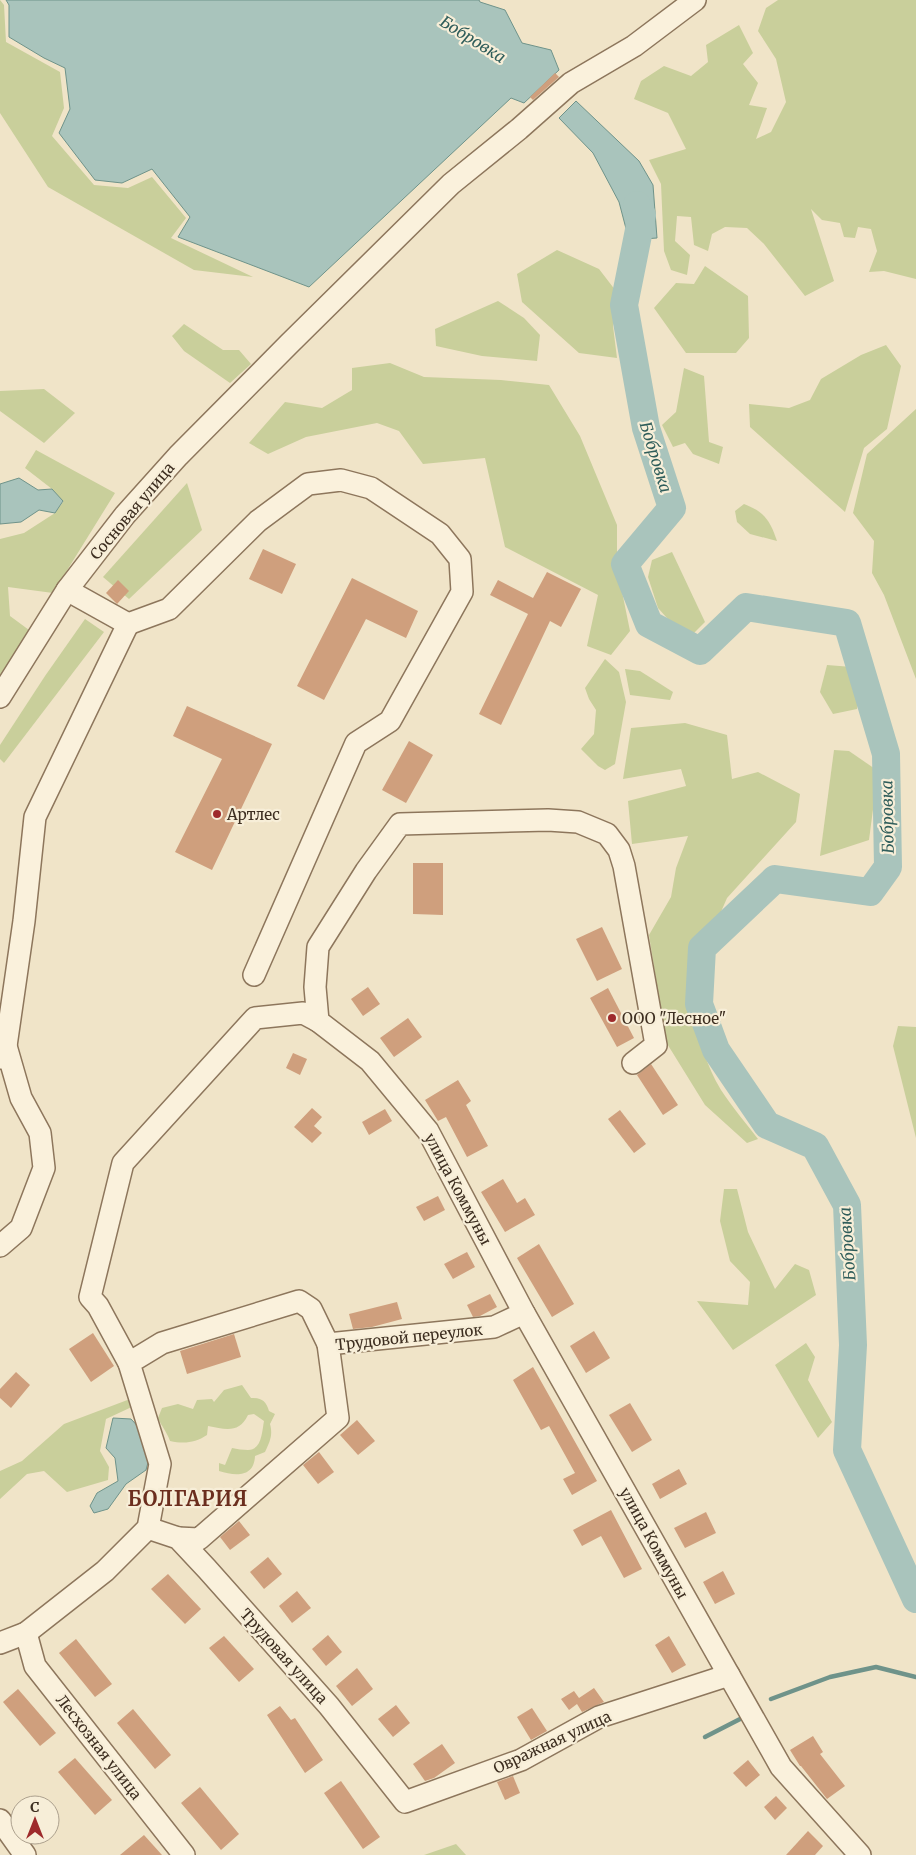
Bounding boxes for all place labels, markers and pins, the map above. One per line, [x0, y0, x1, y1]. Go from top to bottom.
place label: Артлес [226, 805, 280, 824]
marker: Артлес [211, 808, 223, 820]
place label: ООО "Лесное" [622, 1009, 726, 1028]
marker: ООО "Лесное" [606, 1012, 618, 1024]

